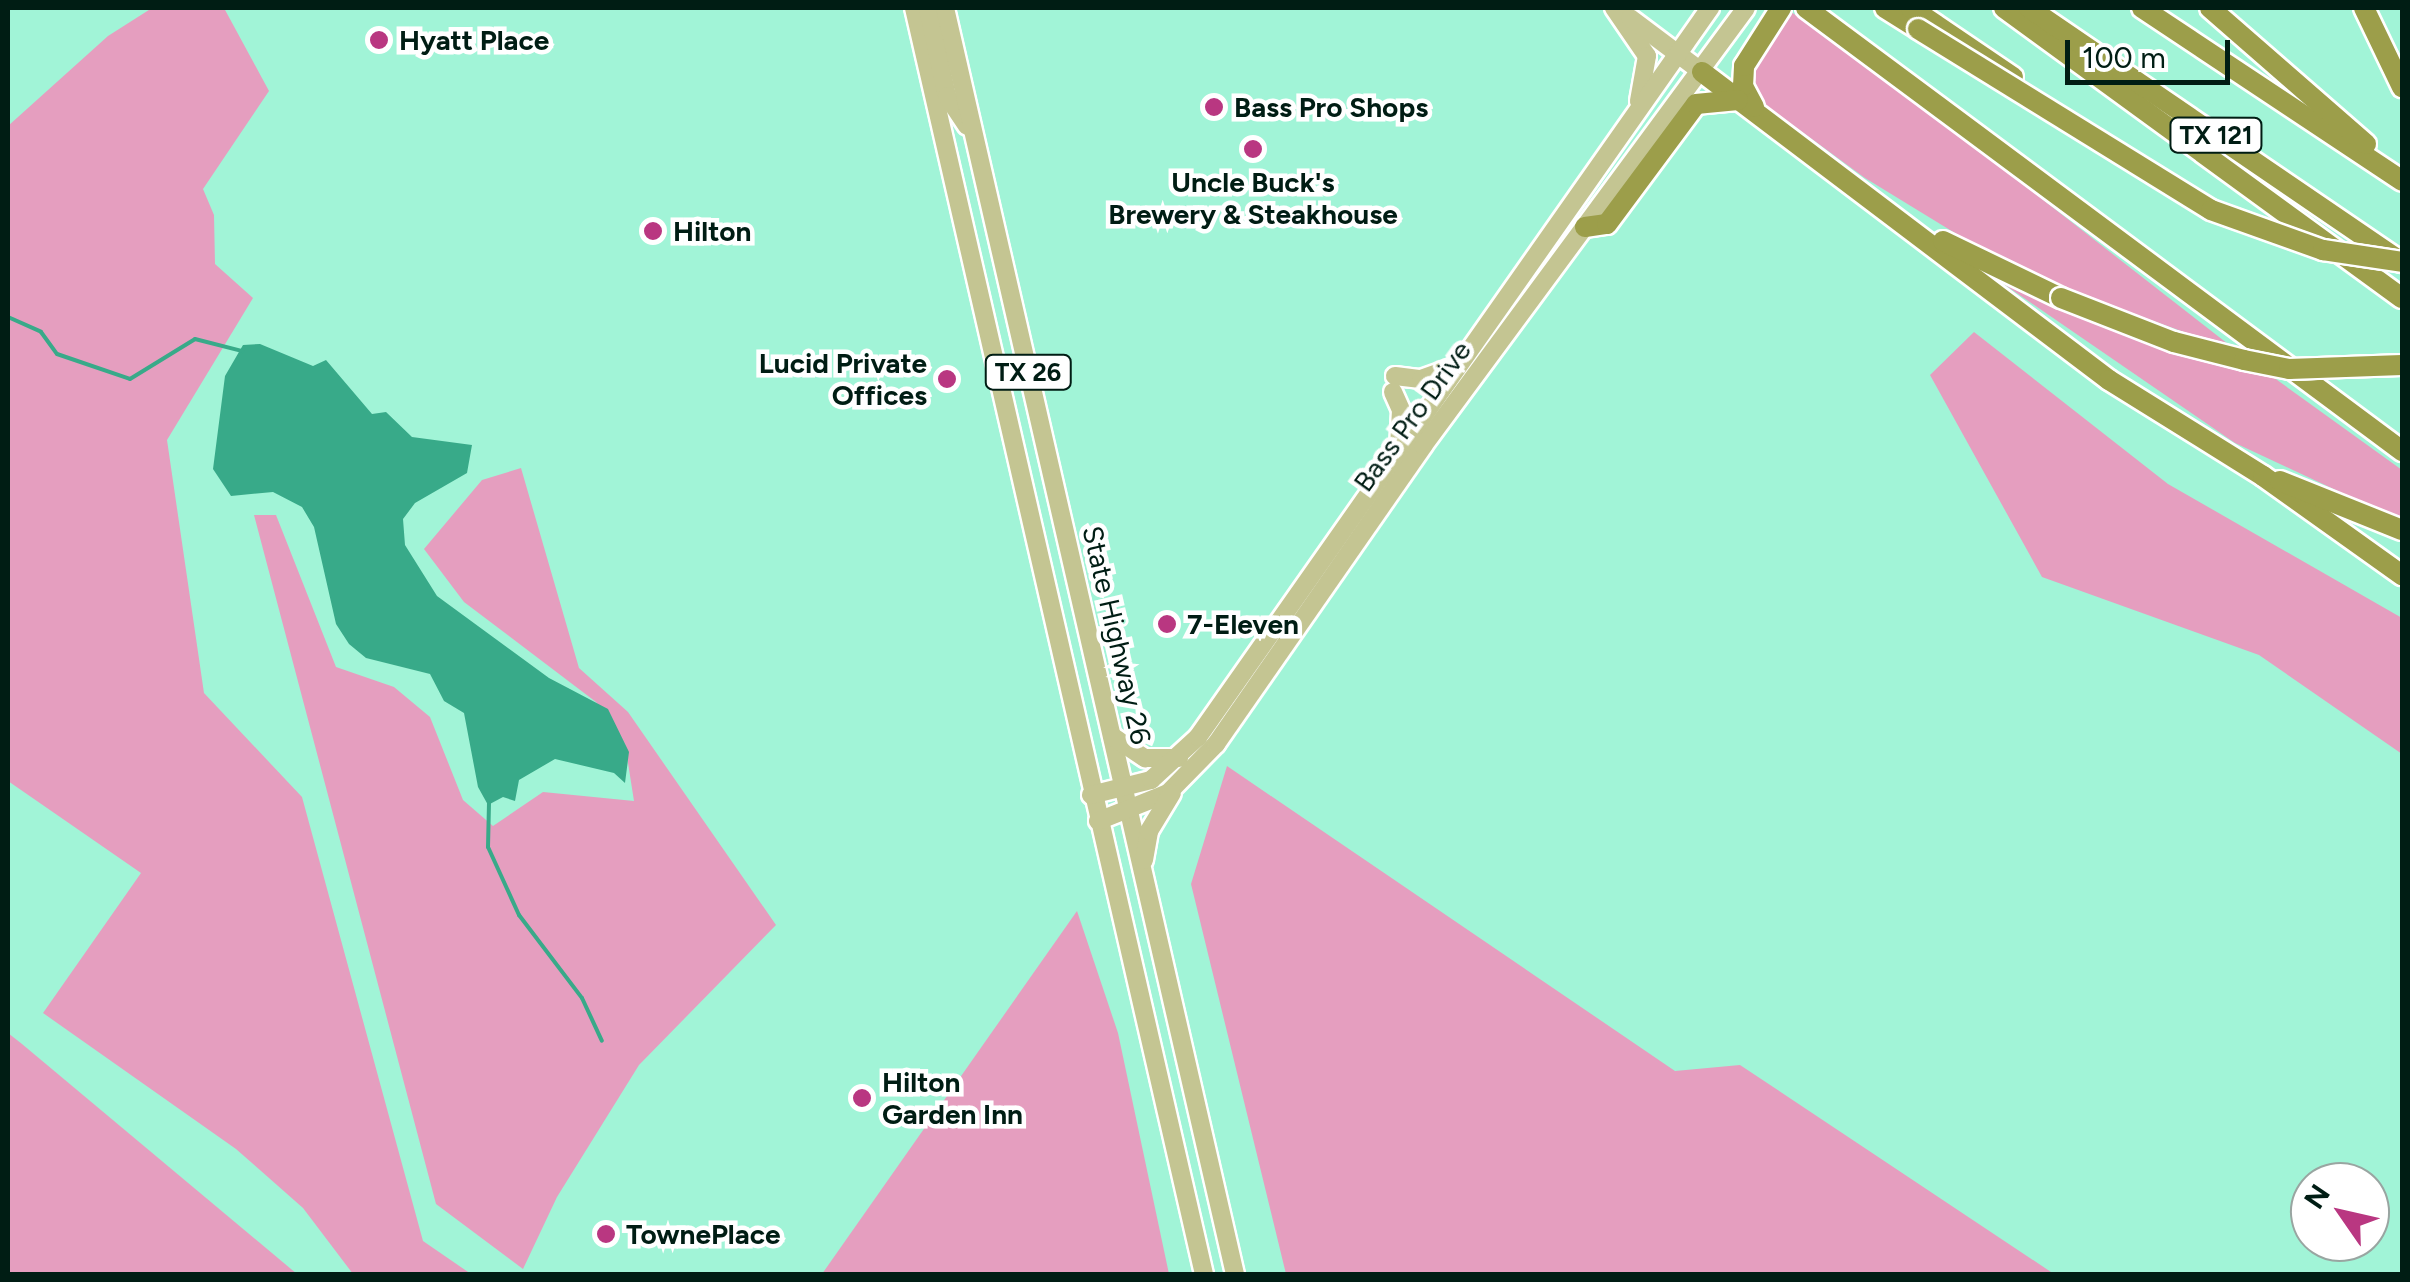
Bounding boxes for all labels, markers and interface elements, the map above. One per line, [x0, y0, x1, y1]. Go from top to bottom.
scale bar [2070, 20, 2235, 82]
place label: Hyatt Place [399, 23, 549, 57]
marker: Hyatt Place [368, 29, 390, 51]
text: 100 m [2082, 39, 2166, 76]
place label: Bass Pro Shops [1234, 90, 1428, 124]
marker: Bass Pro Shops [1203, 96, 1225, 118]
road number: TX 121 [2168, 115, 2264, 155]
marker: Uncle Buck's Brewery & Steakhouse [1242, 138, 1264, 160]
place label: Uncle Buck's Brewery & Steakhouse [1108, 165, 1398, 231]
place label: Hilton [673, 214, 751, 248]
marker: Hilton [642, 220, 664, 242]
street label: Bass Pro Drive [1346, 334, 1478, 498]
place label: Lucid Private Offices [759, 346, 927, 412]
road number: TX 26 [983, 352, 1073, 392]
marker: Lucid Private Offices [936, 368, 958, 390]
street label: State Highway 26 [1076, 523, 1158, 747]
place label: 7-Eleven [1187, 607, 1299, 641]
marker: 7-Eleven [1156, 613, 1178, 635]
place label: Hilton Garden Inn [882, 1065, 1023, 1131]
marker: Hilton Garden Inn [851, 1087, 873, 1109]
north arrow [2290, 1162, 2390, 1262]
text: N [2297, 1178, 2337, 1215]
place label: TownePlace [626, 1217, 780, 1251]
marker: TownePlace [595, 1223, 617, 1245]

